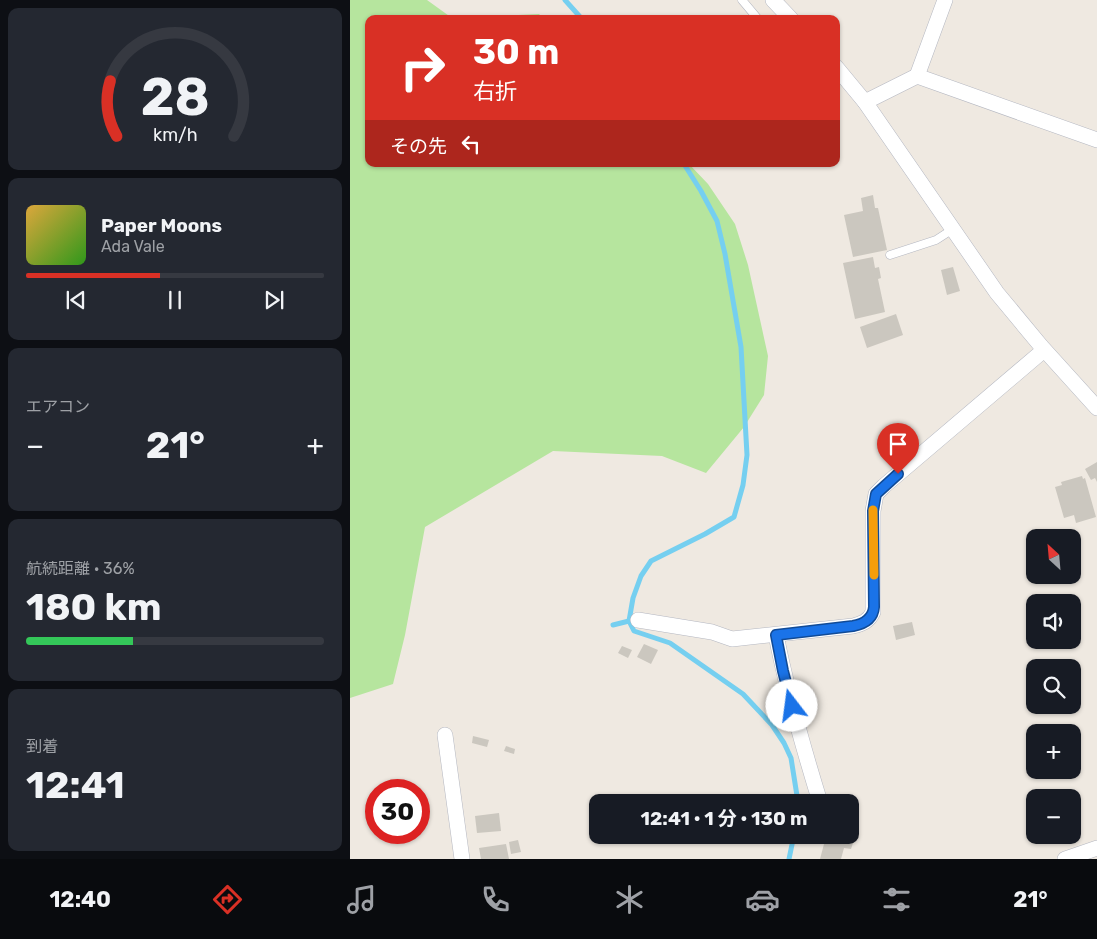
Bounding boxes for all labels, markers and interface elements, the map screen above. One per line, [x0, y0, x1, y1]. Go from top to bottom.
text: 30 m [473, 31, 559, 73]
icon: right [390, 35, 455, 100]
text: 28 [140, 66, 210, 128]
text: 右折 [473, 78, 517, 105]
text: km/h [153, 124, 197, 145]
icon: left [457, 130, 485, 158]
text: その先 [390, 135, 447, 158]
text: Paper Moons [101, 214, 222, 237]
text: Ada Vale [101, 237, 165, 256]
icon: previous [62, 286, 90, 314]
icon: pause [161, 286, 189, 314]
icon: next [260, 286, 288, 314]
text: エアコン [26, 397, 90, 416]
text: 21° [146, 422, 205, 468]
pin [877, 423, 919, 474]
text: − [26, 429, 44, 462]
text: + [307, 429, 324, 462]
icon: arrive [884, 430, 912, 458]
north arrow [1026, 529, 1081, 584]
map controls [1026, 529, 1081, 844]
text: 航続距離 · 36% [26, 559, 135, 578]
text: 180 km [26, 584, 162, 630]
button: sound [1026, 594, 1081, 649]
button: search [1026, 659, 1081, 714]
position arrow [765, 679, 817, 731]
button: + [1026, 724, 1081, 779]
text: 到着 [26, 737, 58, 756]
text: 12:41 [26, 762, 125, 808]
speed limit sign: 30 [365, 779, 430, 844]
button: − [1026, 789, 1081, 844]
text: 12:41 · 1 分 · 130 m [641, 807, 807, 830]
icon: directions [210, 882, 245, 917]
icon: music [344, 882, 379, 917]
icon: phone [478, 882, 513, 917]
icon: climate [612, 882, 647, 917]
icon: car [745, 882, 780, 917]
icon: filters [879, 882, 914, 917]
text: 12:40 [49, 886, 111, 913]
text: 21° [1013, 886, 1048, 913]

